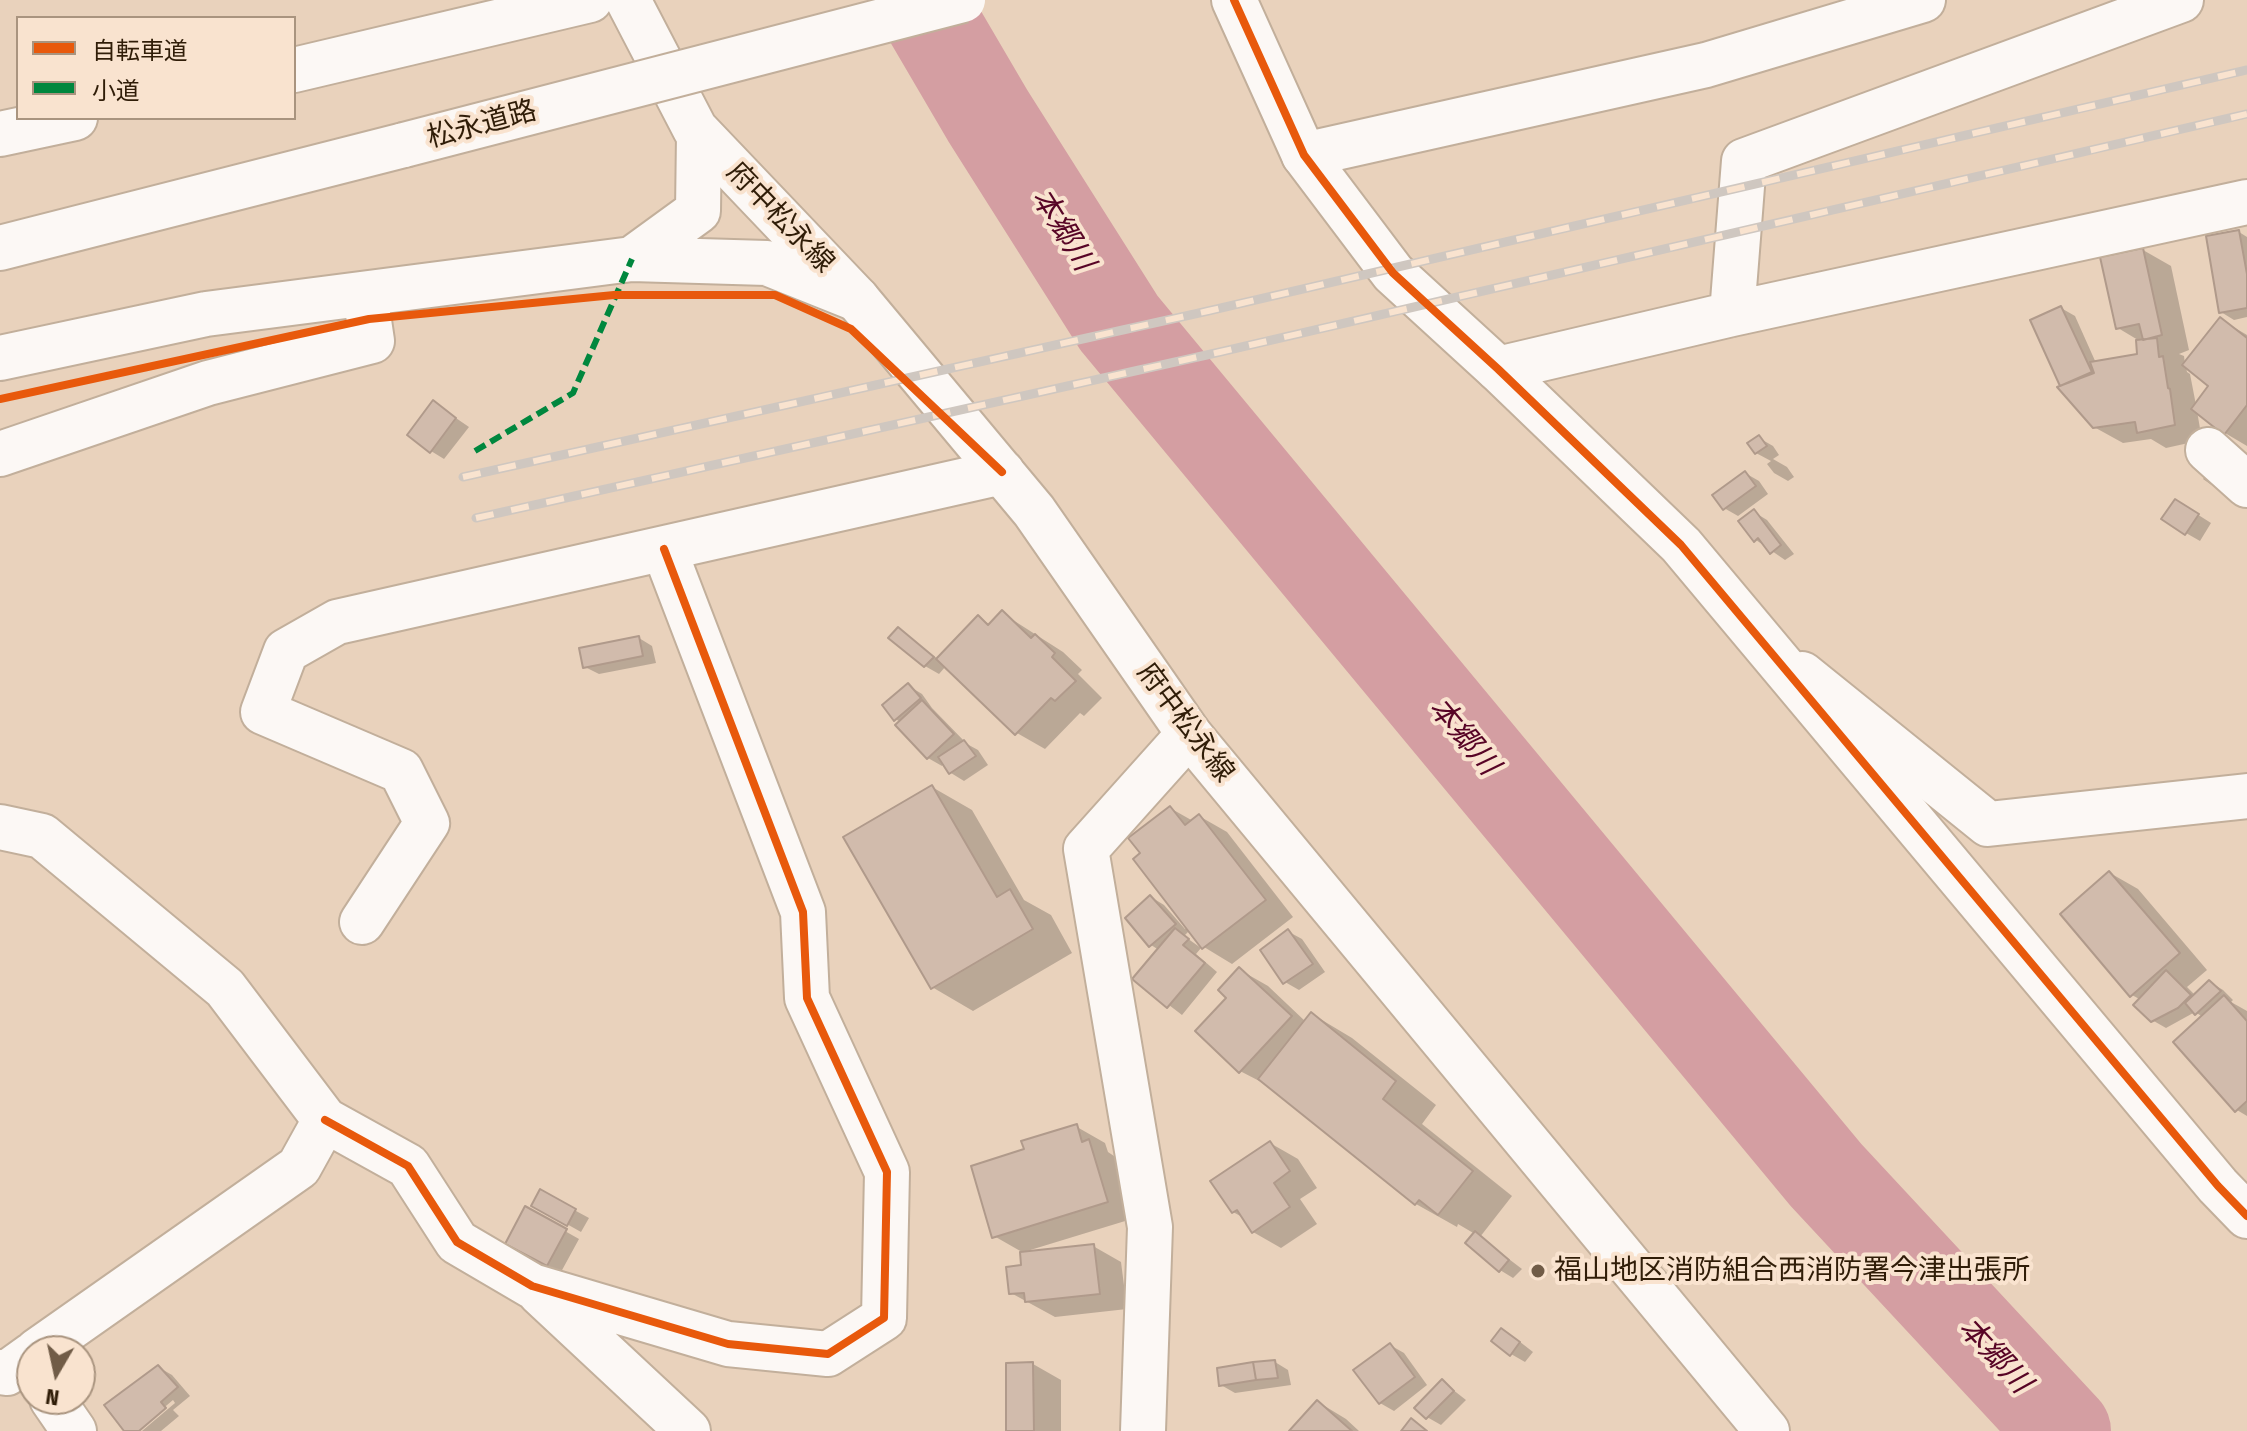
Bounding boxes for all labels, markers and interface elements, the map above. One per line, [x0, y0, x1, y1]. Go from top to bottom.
legend [16, 16, 296, 120]
text: 自転車道 [92, 37, 188, 65]
text: 小道 [92, 77, 140, 105]
street label: 松永道路 [424, 94, 540, 156]
street label: 府中松永線 [719, 156, 841, 280]
water label: 本郷川 [1023, 182, 1101, 278]
street label: 府中松永線 [1129, 657, 1241, 789]
water label: 本郷川 [1420, 691, 1506, 783]
place label: 福山地区消防組合西消防署今津出張所 [1554, 1254, 2030, 1288]
marker: 福山地区消防組合西消防署今津出張所 [1529, 1262, 1547, 1280]
water label: 本郷川 [1950, 1311, 2038, 1401]
north arrow [16, 1335, 96, 1415]
text: N [44, 1383, 61, 1412]

